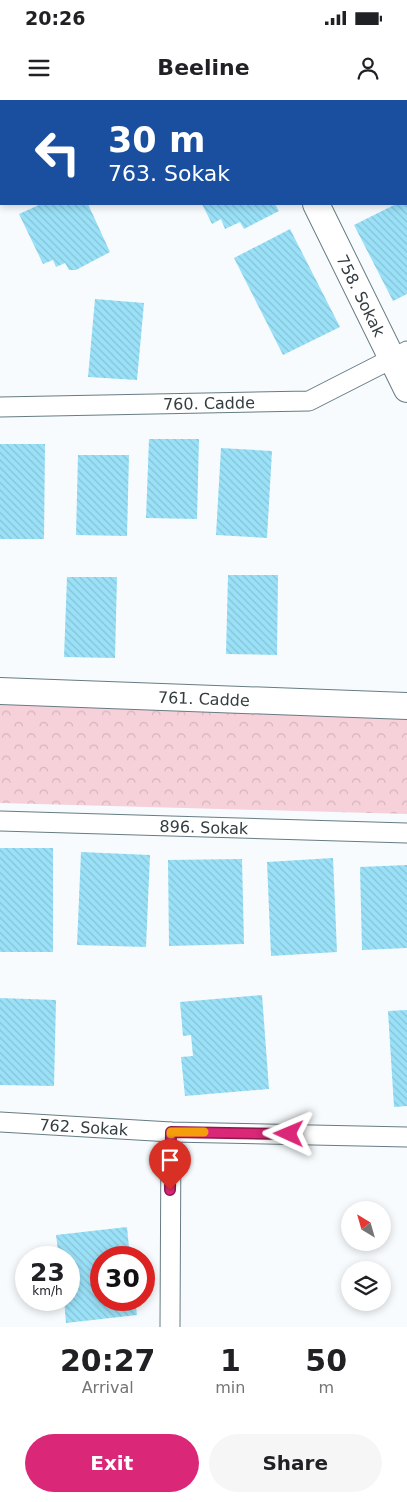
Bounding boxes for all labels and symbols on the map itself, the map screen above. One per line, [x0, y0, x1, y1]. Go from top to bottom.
street label: 758. Sokak [332, 252, 389, 340]
street label: 760. Cadde [163, 393, 255, 414]
street label: 761. Cadde [158, 688, 250, 710]
street label: 896. Sokak [159, 817, 249, 838]
position arrow [262, 1107, 314, 1159]
street label: 762. Sokak [39, 1115, 129, 1140]
pin [149, 1139, 191, 1190]
north arrow [341, 1201, 391, 1251]
speed limit sign: 30 [90, 1246, 155, 1311]

